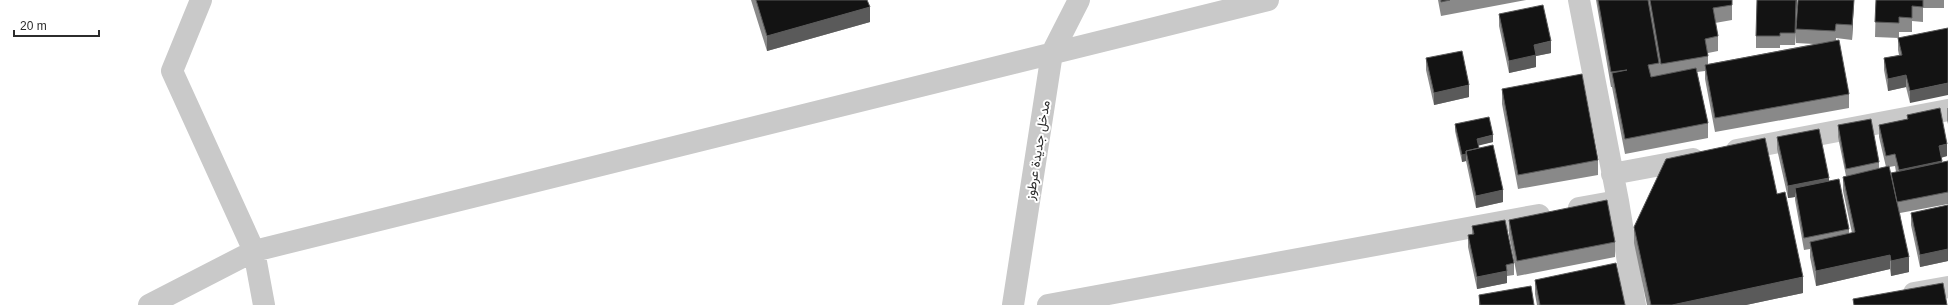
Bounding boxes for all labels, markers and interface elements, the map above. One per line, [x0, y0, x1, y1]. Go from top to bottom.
scale bar [14, 12, 99, 38]
text: 20 m [20, 19, 47, 33]
street label: مدخل جديدة عرطوز [1022, 99, 1054, 202]

